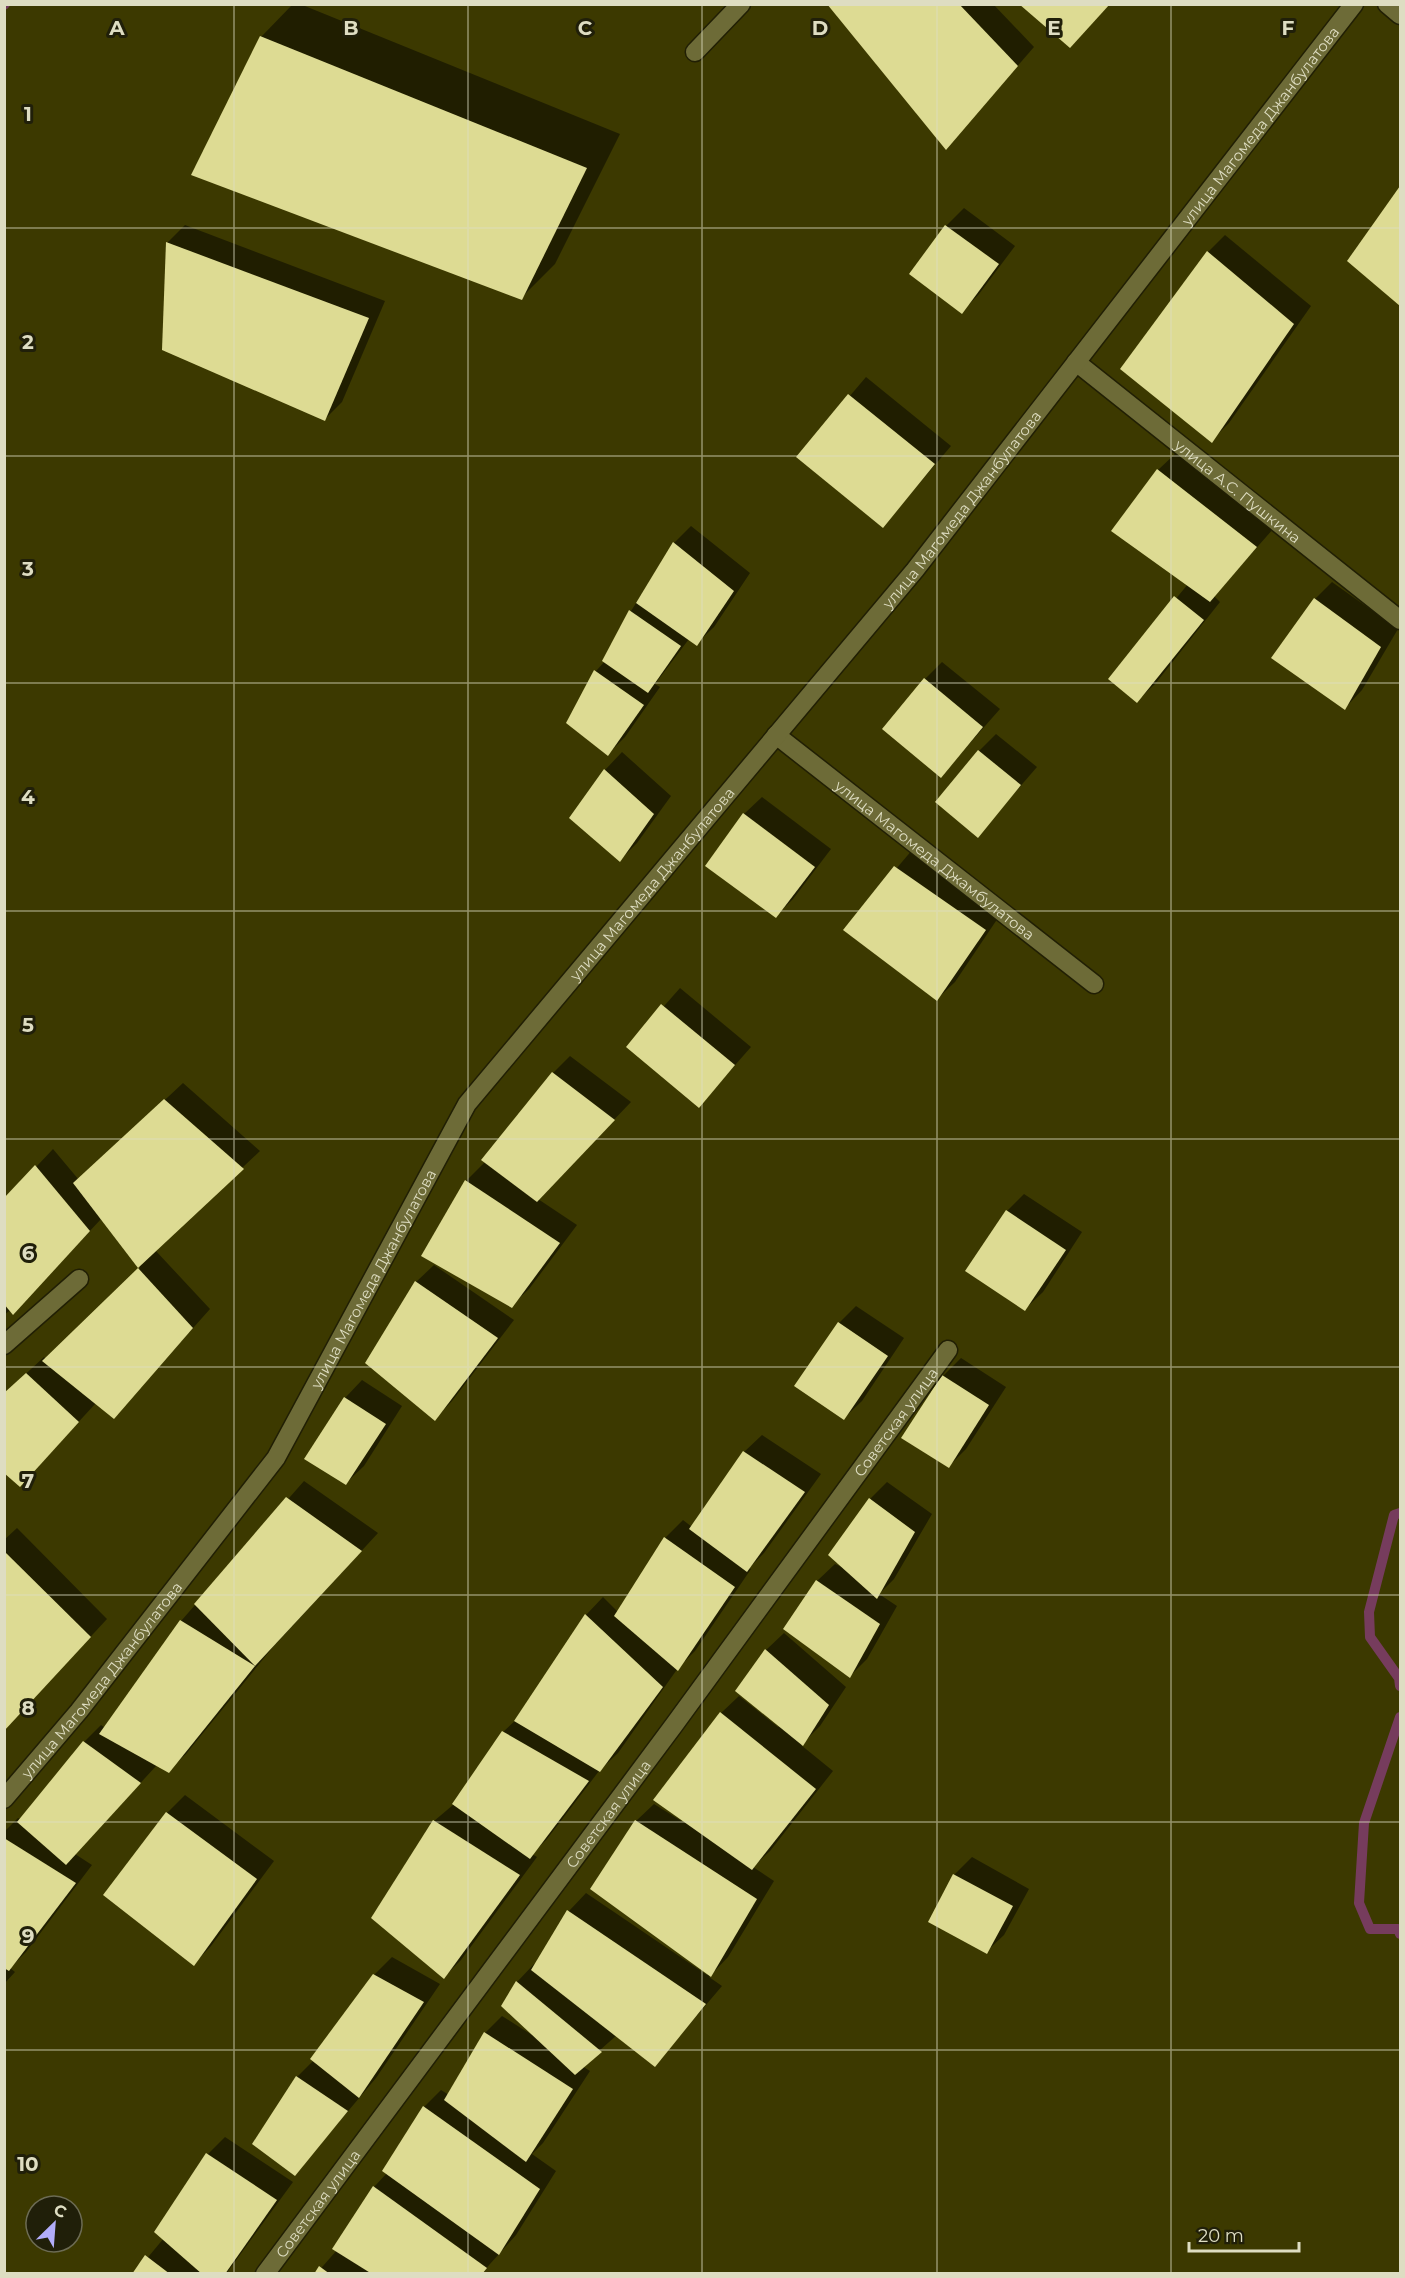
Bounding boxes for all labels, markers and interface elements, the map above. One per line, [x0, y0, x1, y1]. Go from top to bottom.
text: A [108, 16, 125, 40]
text: B [343, 16, 359, 40]
text: C [578, 16, 593, 40]
text: D [812, 16, 828, 40]
text: E [1047, 16, 1061, 40]
text: F [1282, 16, 1295, 40]
street label: улица Магомеда Джанбулатова [1176, 22, 1343, 230]
text: 1 [24, 102, 32, 126]
text: 2 [22, 330, 34, 354]
street label: улица Магомеда Джанбулатова [877, 406, 1045, 613]
street label: улица А.С. Пушкина [1170, 434, 1305, 547]
text: 3 [21, 557, 34, 581]
street label: улица Магомеда Джамбулатова [831, 775, 1039, 944]
street label: улица Магомеда Джанбулатова [565, 783, 738, 985]
text: 4 [21, 785, 35, 809]
text: 5 [22, 1013, 34, 1037]
street label: улица Магомеда Джанбулатова [305, 1166, 440, 1393]
text: 6 [22, 1241, 35, 1265]
street label: Советская улица [849, 1364, 942, 1480]
text: 7 [22, 1469, 34, 1493]
street label: улица Магомеда Джанбулатова [16, 1578, 186, 1783]
text: 8 [21, 1696, 35, 1720]
street label: Советская улица [561, 1756, 655, 1872]
text: 9 [22, 1924, 34, 1948]
street label: Советская улица [271, 2145, 364, 2261]
text: 10 [17, 2152, 39, 2176]
north arrow [24, 2194, 84, 2254]
text: С [51, 2200, 70, 2222]
scale bar [1189, 2215, 1298, 2253]
text: 20 m [1198, 2225, 1244, 2247]

